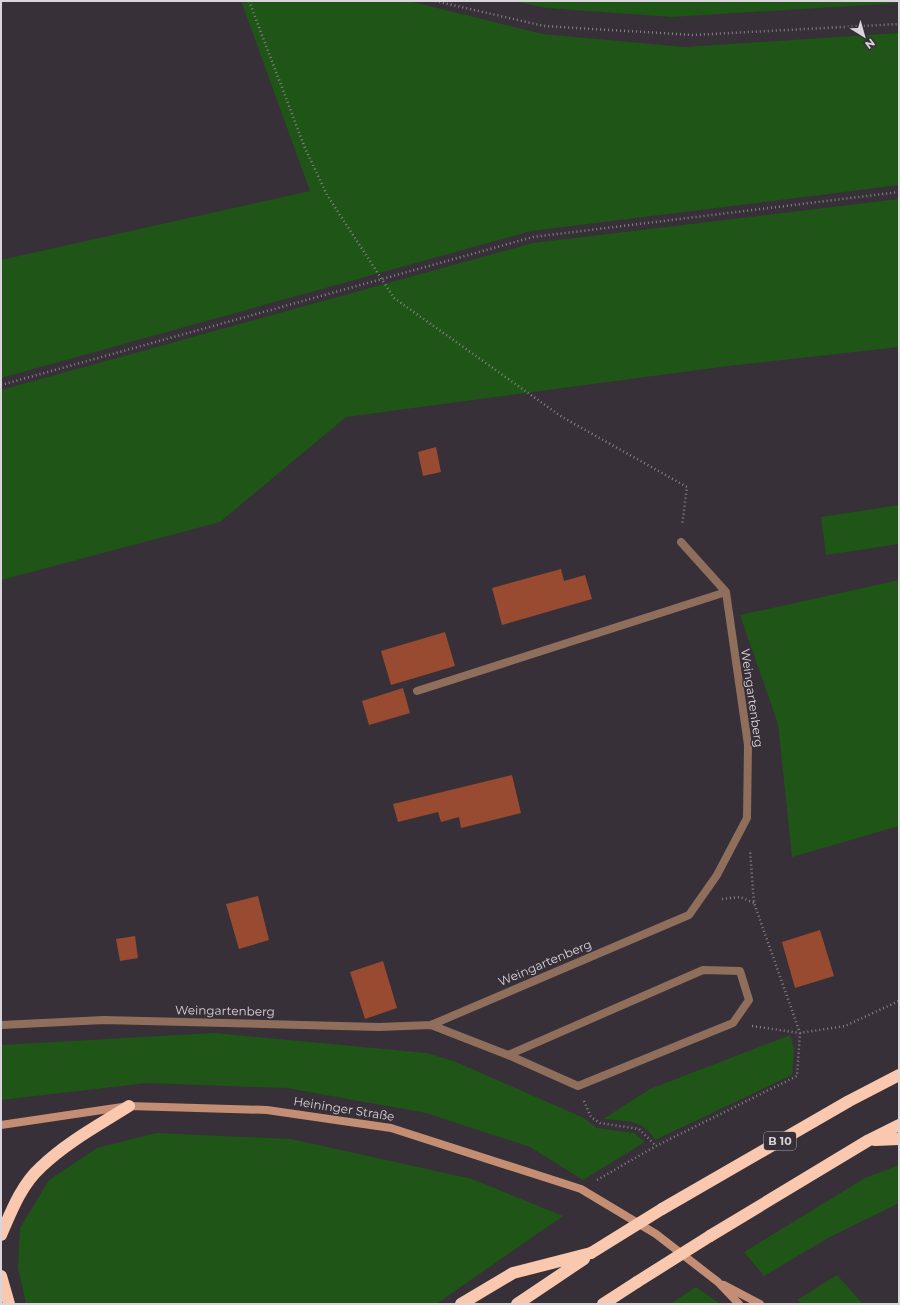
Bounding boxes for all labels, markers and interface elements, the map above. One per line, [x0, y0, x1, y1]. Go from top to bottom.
north arrow [844, 16, 884, 56]
text: N [862, 36, 878, 52]
street label: Weingartenberg [738, 647, 767, 748]
street label: Weingartenberg [496, 936, 594, 989]
street label: Weingartenberg [175, 1002, 275, 1019]
street label: Heininger Straße [293, 1093, 396, 1124]
road number: B 10 [764, 1132, 796, 1150]

